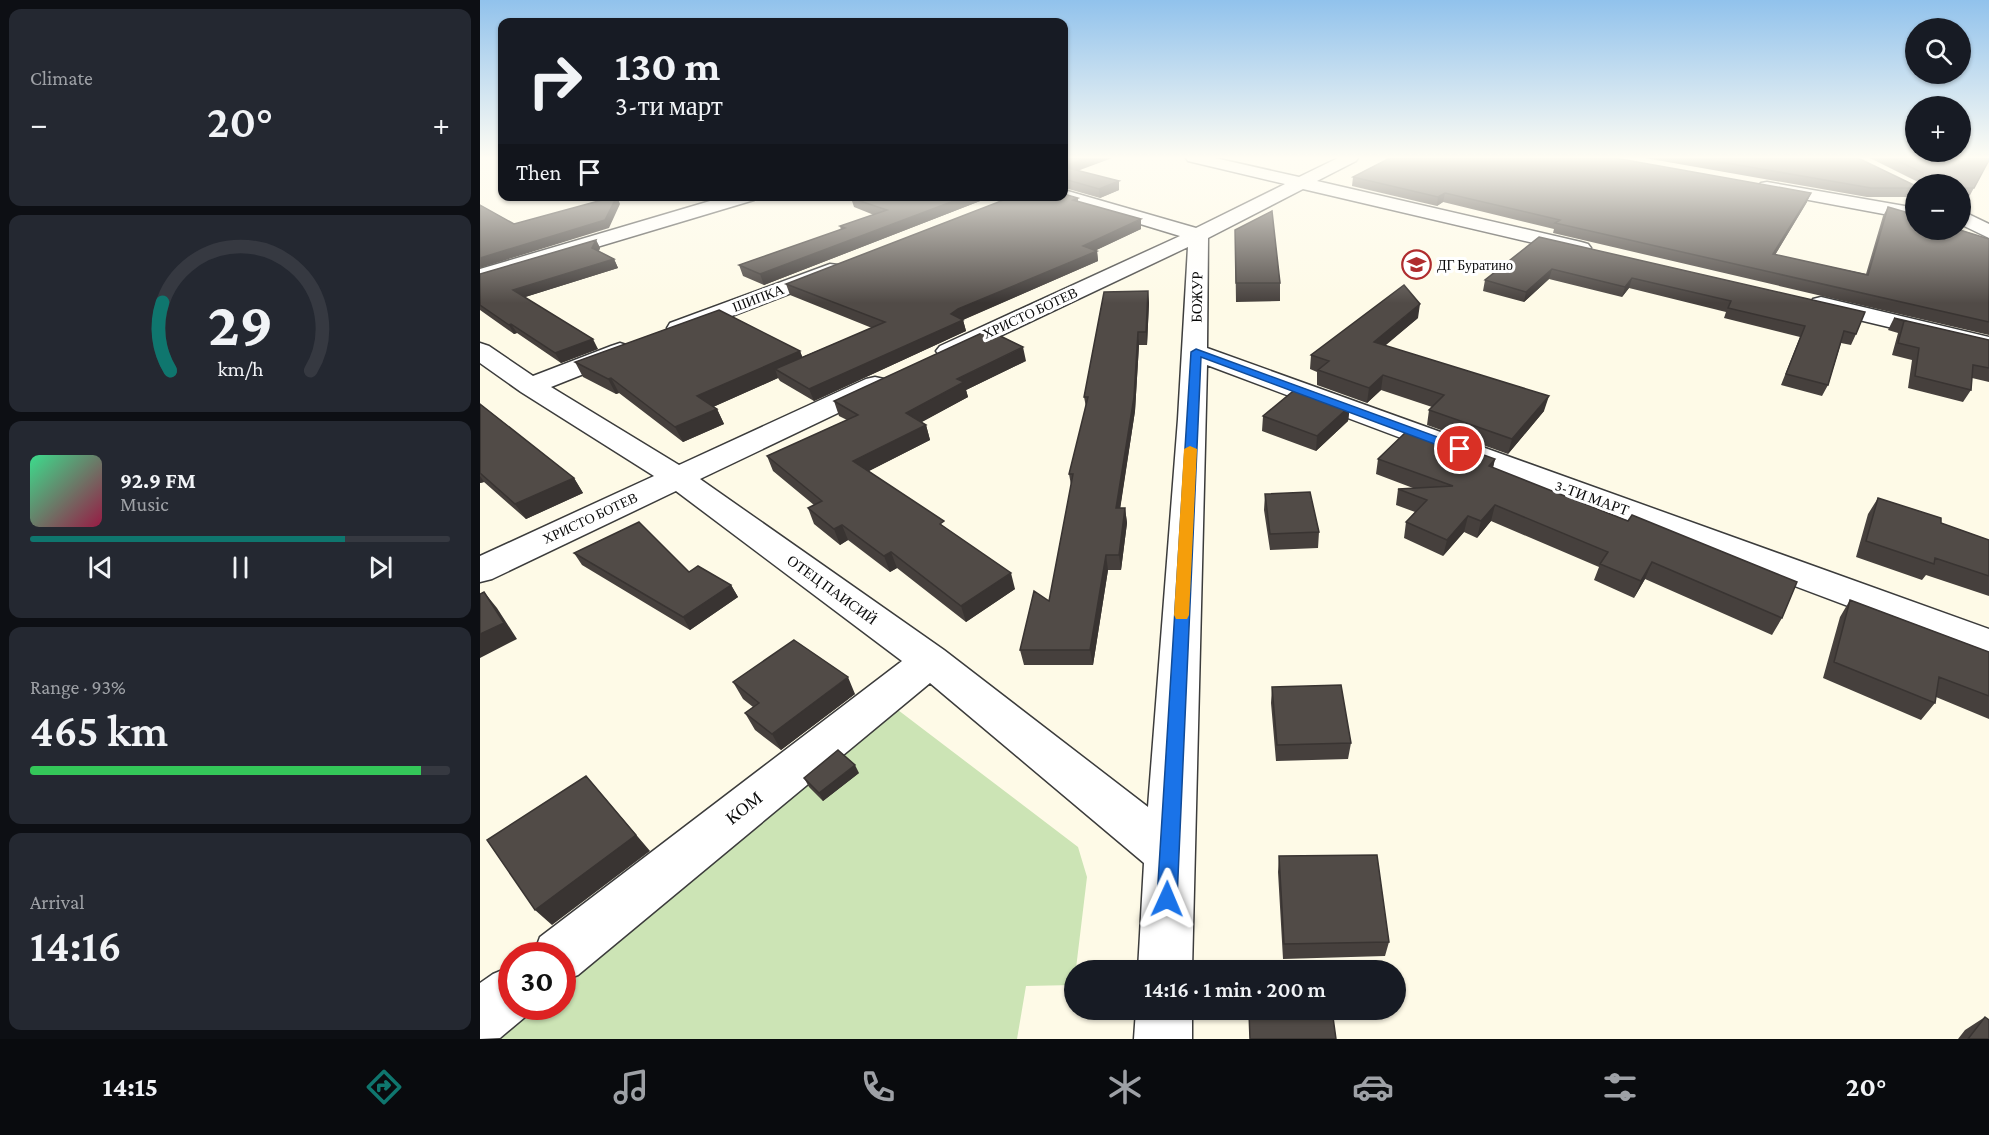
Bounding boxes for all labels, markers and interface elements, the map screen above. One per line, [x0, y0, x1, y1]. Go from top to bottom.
map controls [1905, 18, 1971, 240]
button: search [1905, 18, 1971, 84]
icon: right [516, 42, 594, 120]
text: 130 m [615, 42, 720, 89]
text: Climate [30, 67, 93, 89]
text: 3-ти март [615, 91, 723, 121]
button: + [1905, 96, 1971, 162]
text: 20° [207, 97, 273, 147]
text: − [30, 105, 47, 142]
text: + [433, 105, 450, 142]
icon: arrive [573, 156, 606, 189]
text: Then [516, 160, 561, 185]
button: − [1905, 174, 1971, 240]
school or university icon: ДГ Буратино [1400, 249, 1432, 281]
place label: ДГ Буратино [1437, 257, 1513, 273]
street label: БОЖУР [1189, 271, 1205, 323]
street label: ШИПКА [730, 281, 787, 315]
street label: ХРИСТО БОТЕВ [980, 284, 1080, 342]
text: 29 [207, 289, 273, 358]
text: km/h [217, 357, 264, 381]
pin [1434, 423, 1485, 474]
icon: arrive [1443, 432, 1476, 465]
text: 92.9 FM [120, 468, 196, 493]
street label: 3-ТИ МАРТ [1553, 477, 1631, 519]
street label: ХРИСТО БОТЕВ [540, 489, 640, 547]
text: Music [120, 493, 169, 515]
icon: previous [84, 551, 117, 584]
icon: pause [224, 551, 257, 584]
icon: next [364, 551, 397, 584]
street label: ОТЕЦ ПАИСИЙ [784, 552, 880, 628]
text: Range · 93% [30, 676, 126, 698]
text: 465 km [30, 706, 168, 756]
street label: КОМ [722, 788, 766, 828]
position arrow [1135, 867, 1199, 931]
text: Arrival [30, 891, 84, 913]
text: 14:16 [30, 921, 122, 971]
speed limit sign: 30 [498, 942, 576, 1020]
text: 14:16 · 1 min · 200 m [1144, 977, 1326, 1002]
icon: directions [363, 1066, 405, 1108]
icon: music [610, 1066, 652, 1108]
icon: phone [857, 1066, 899, 1108]
icon: climate [1104, 1066, 1146, 1108]
icon: car [1352, 1066, 1394, 1108]
icon: filters [1599, 1066, 1641, 1108]
text: 14:15 [103, 1072, 158, 1102]
text: 20° [1846, 1072, 1886, 1102]

